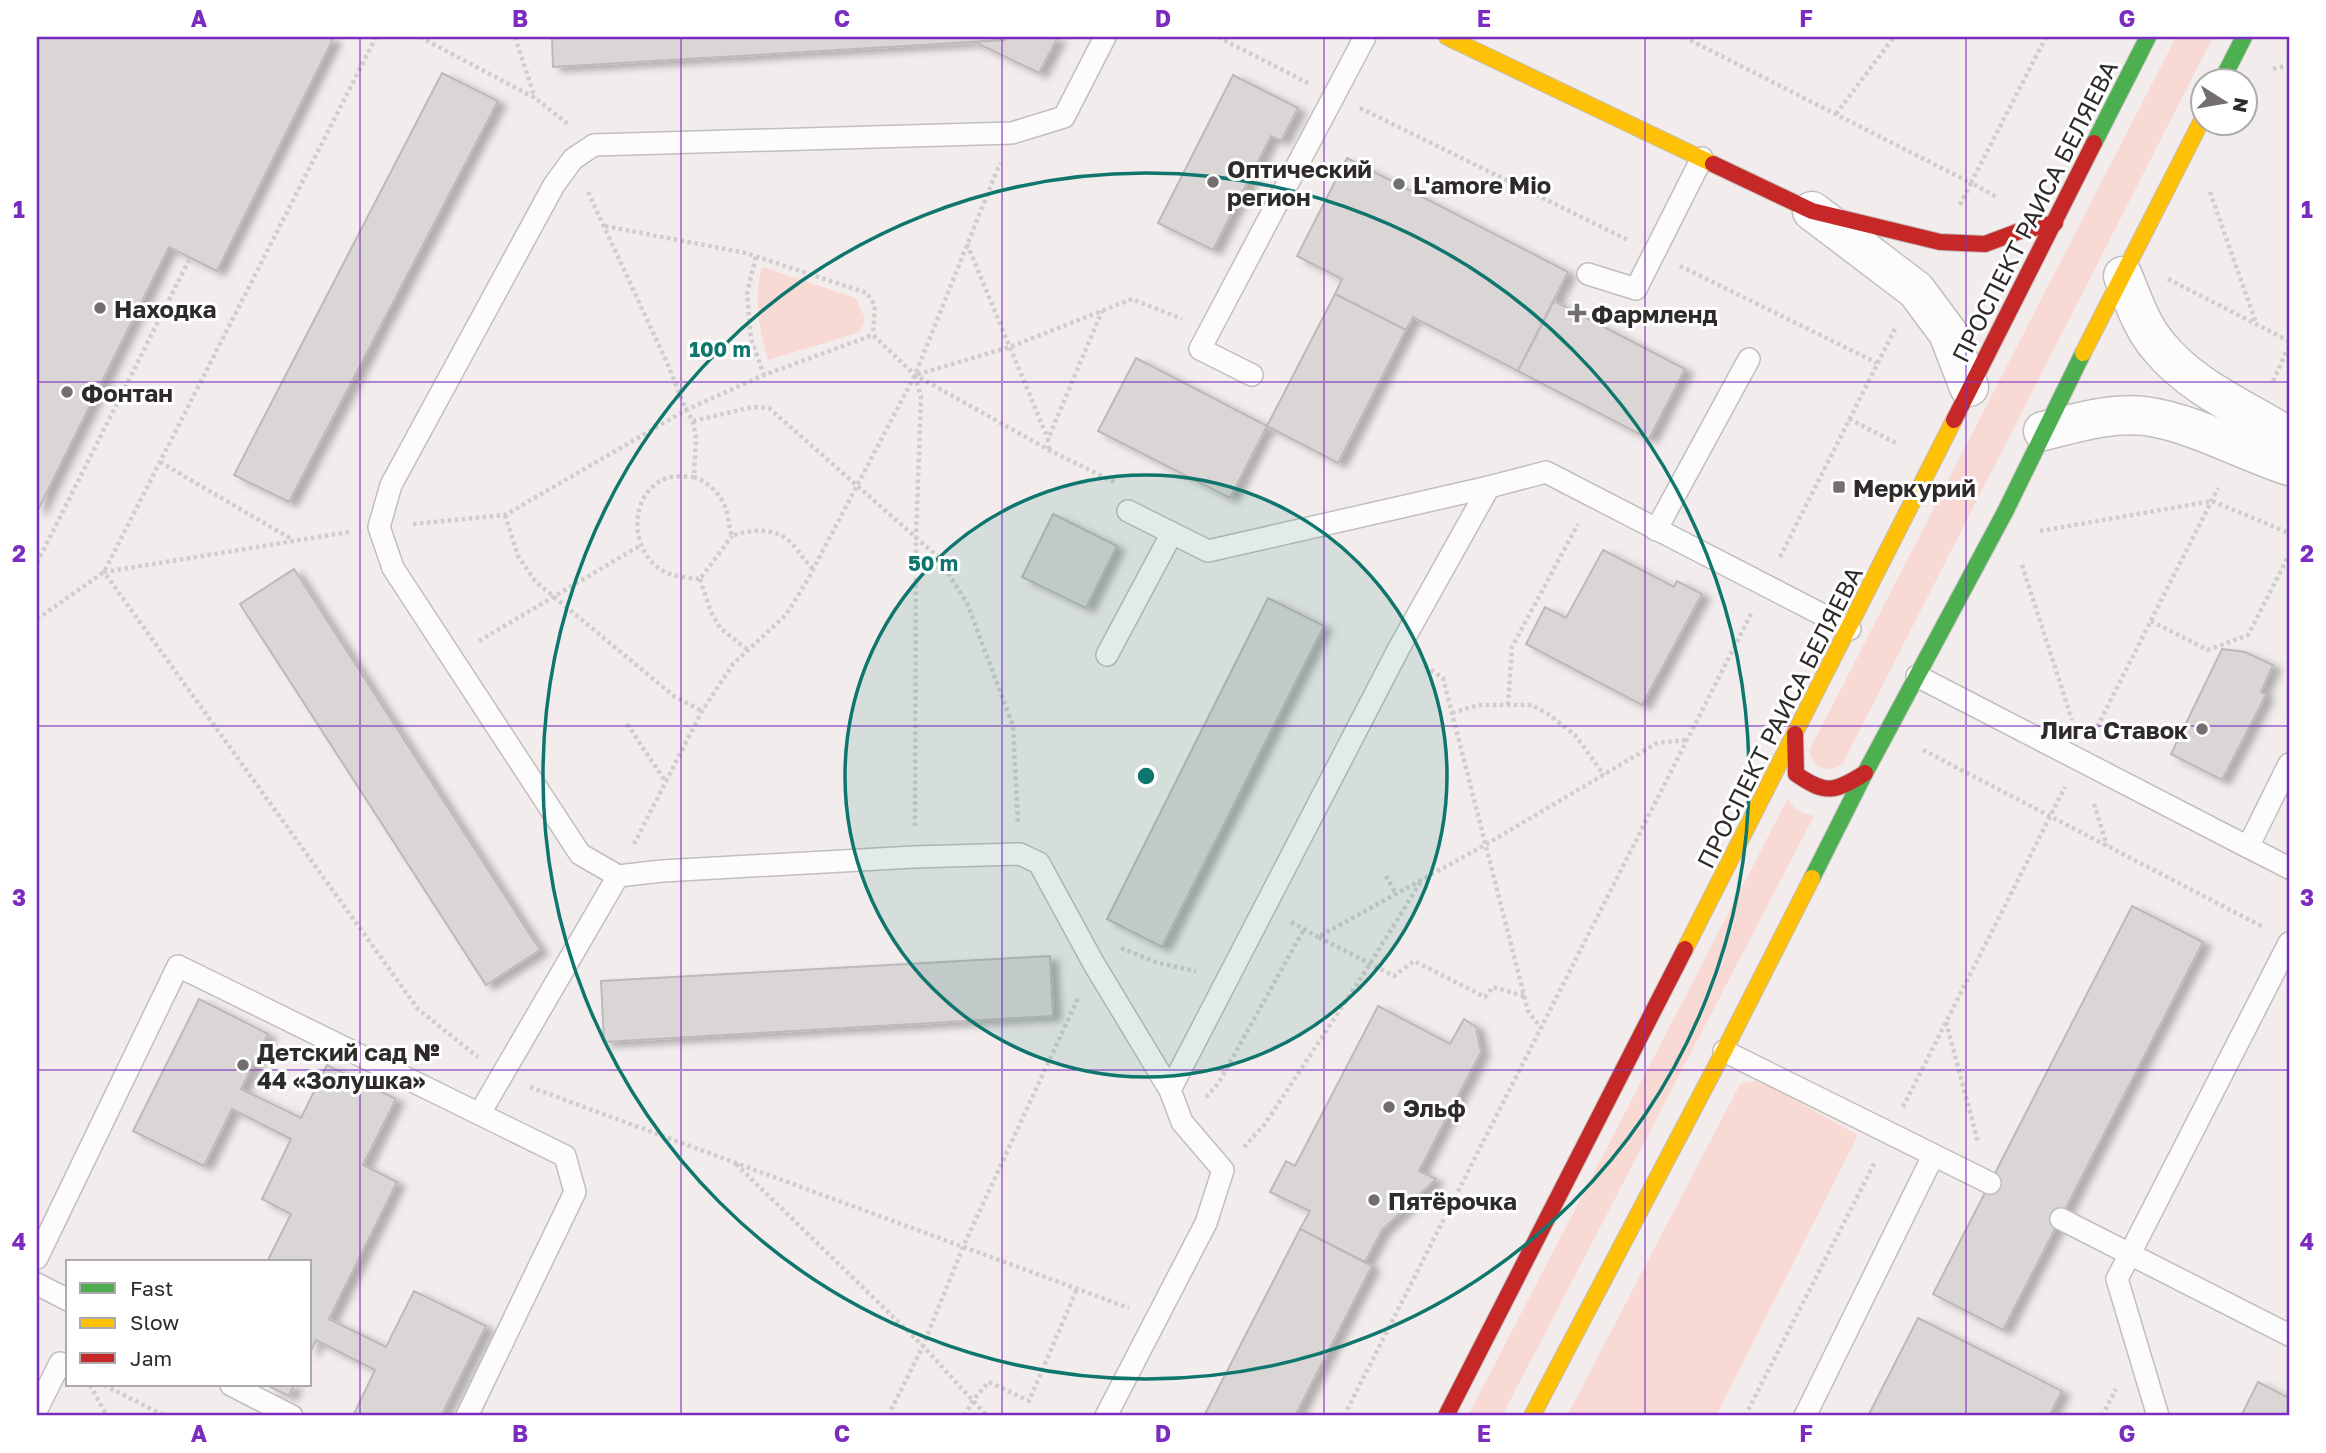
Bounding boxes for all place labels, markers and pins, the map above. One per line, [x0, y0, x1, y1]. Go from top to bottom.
place label: Оптический регион [1227, 154, 1372, 211]
place label: L'amore Mio [1413, 170, 1551, 199]
marker: Оптический регион [1205, 174, 1221, 190]
marker: L'amore Mio [1391, 176, 1407, 192]
place label: Находка [114, 294, 217, 323]
place label: Фармленд [1591, 299, 1717, 328]
marker: Находка [92, 300, 108, 316]
marker: Фармленд [1569, 305, 1585, 321]
place label: Фонтан [81, 378, 173, 407]
marker: Фонтан [59, 384, 75, 400]
place label: Меркурий [1853, 473, 1976, 502]
marker: Меркурий [1831, 479, 1847, 495]
place label: Лига Ставок [2040, 715, 2188, 744]
marker: Лига Ставок [2194, 721, 2210, 737]
centre of rings [1134, 764, 1158, 788]
place label: Детский сад № 44 «Золушка» [257, 1037, 440, 1094]
marker: Детский сад № 44 «Золушка» [235, 1057, 251, 1073]
place label: Эльф [1403, 1093, 1466, 1122]
marker: Эльф [1381, 1099, 1397, 1115]
place label: Пятёрочка [1388, 1186, 1517, 1215]
marker: Пятёрочка [1366, 1192, 1382, 1208]

